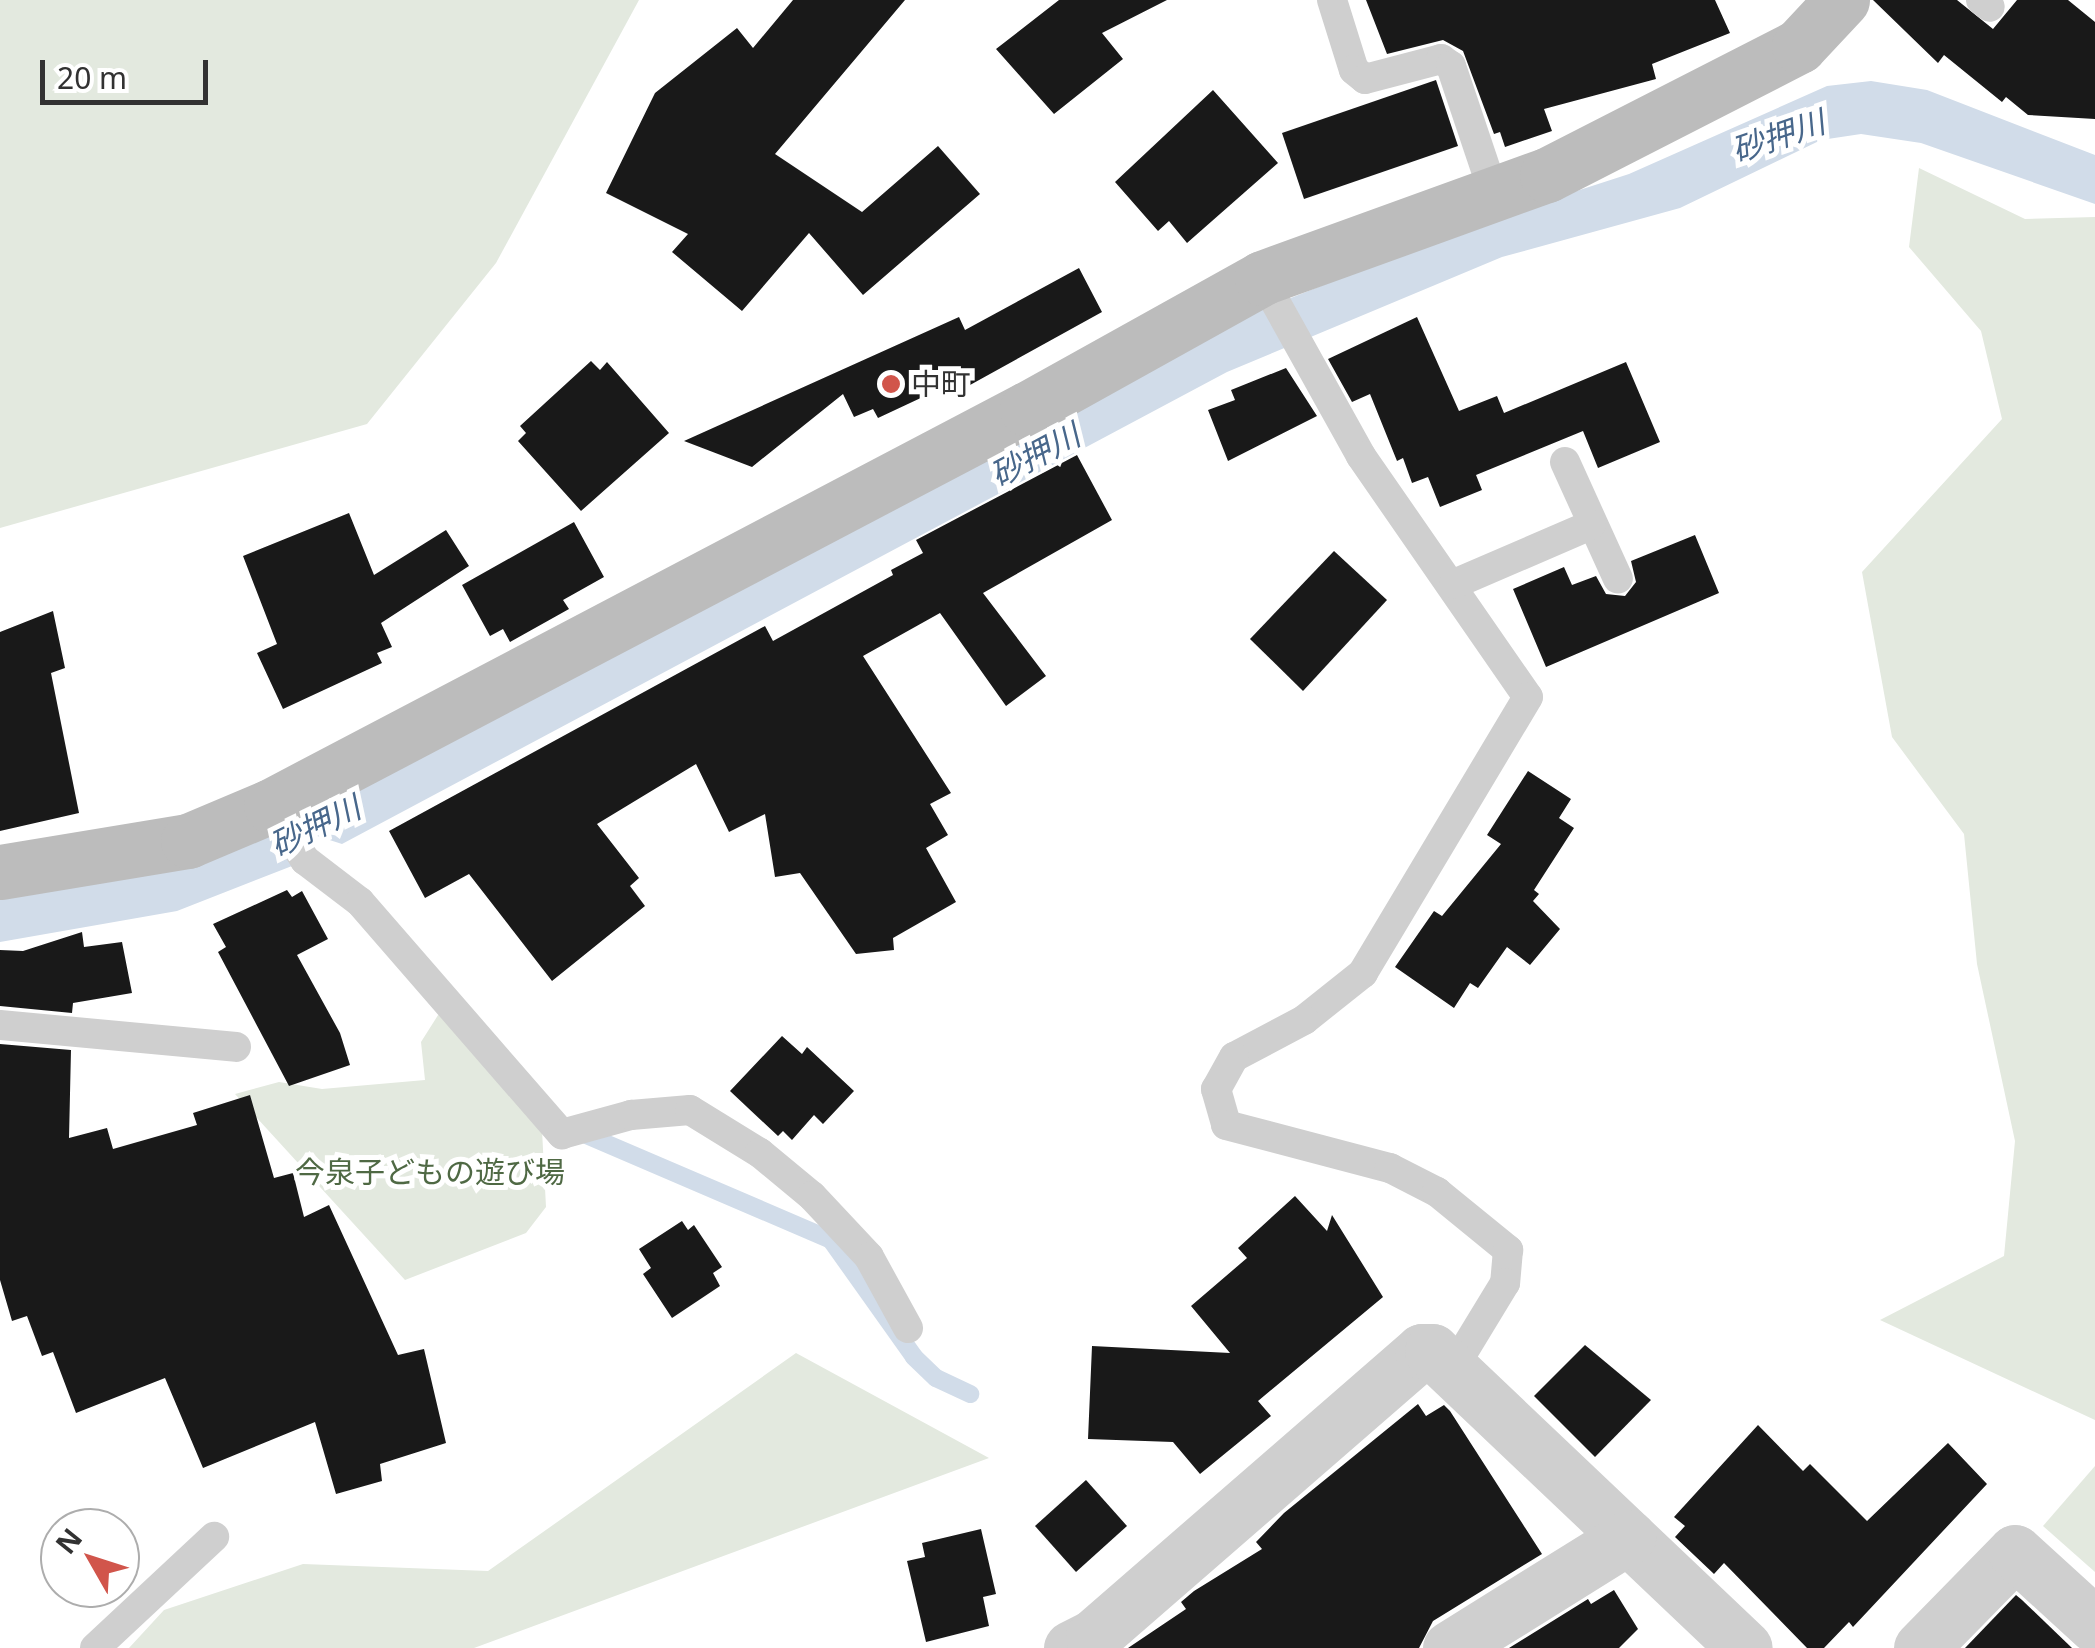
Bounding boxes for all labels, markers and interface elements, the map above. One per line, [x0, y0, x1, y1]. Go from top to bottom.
scale bar [45, 40, 212, 102]
text: 20 m [57, 57, 127, 98]
water label: 砂押川 [1726, 102, 1830, 170]
place label: 中町 [911, 366, 971, 402]
marker: 中町 [880, 373, 902, 395]
water label: 砂押川 [984, 416, 1086, 494]
water label: 砂押川 [263, 788, 367, 864]
park label: 今泉子どもの遊び場 [295, 1154, 565, 1190]
north arrow [40, 1508, 140, 1608]
text: N [46, 1520, 90, 1561]

